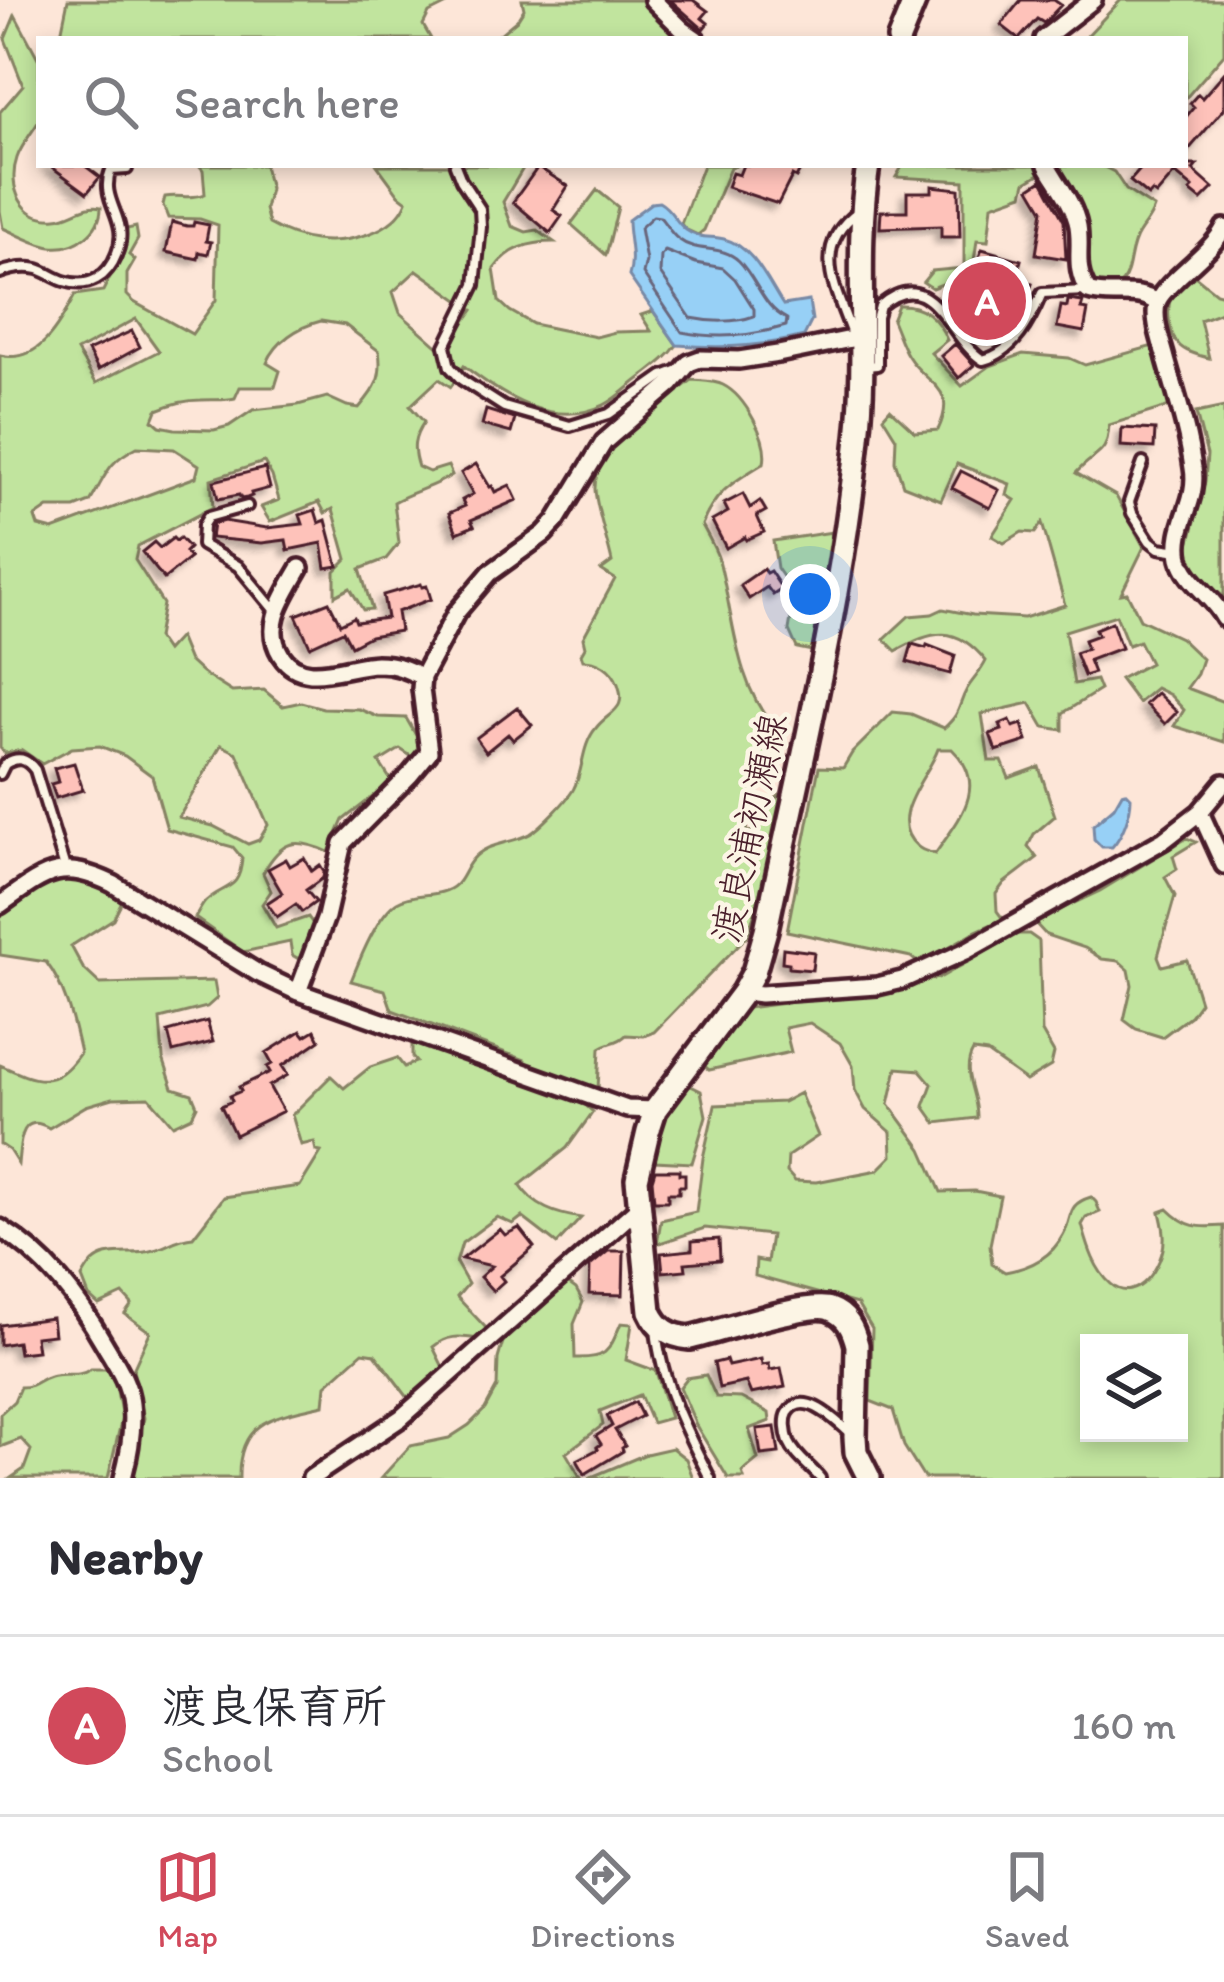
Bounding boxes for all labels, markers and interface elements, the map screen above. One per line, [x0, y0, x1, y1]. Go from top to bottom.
search box [36, 36, 1188, 168]
icon: search [78, 69, 144, 135]
text: Search here [174, 75, 400, 129]
pin: A [948, 256, 1026, 346]
your location [780, 564, 840, 624]
street label: 渡良浦初瀬線 [702, 709, 796, 947]
map controls [1080, 1334, 1188, 1442]
button: layers [1080, 1334, 1188, 1442]
text: Nearby [48, 1526, 203, 1587]
text: 渡良保育所 [162, 1679, 387, 1733]
text: A [75, 1702, 99, 1749]
text: 160 m [1072, 1702, 1176, 1749]
text: School [162, 1735, 273, 1782]
tab: Map [155, 1844, 221, 1955]
tab: Directions [530, 1844, 675, 1955]
tab: Saved [985, 1844, 1069, 1955]

